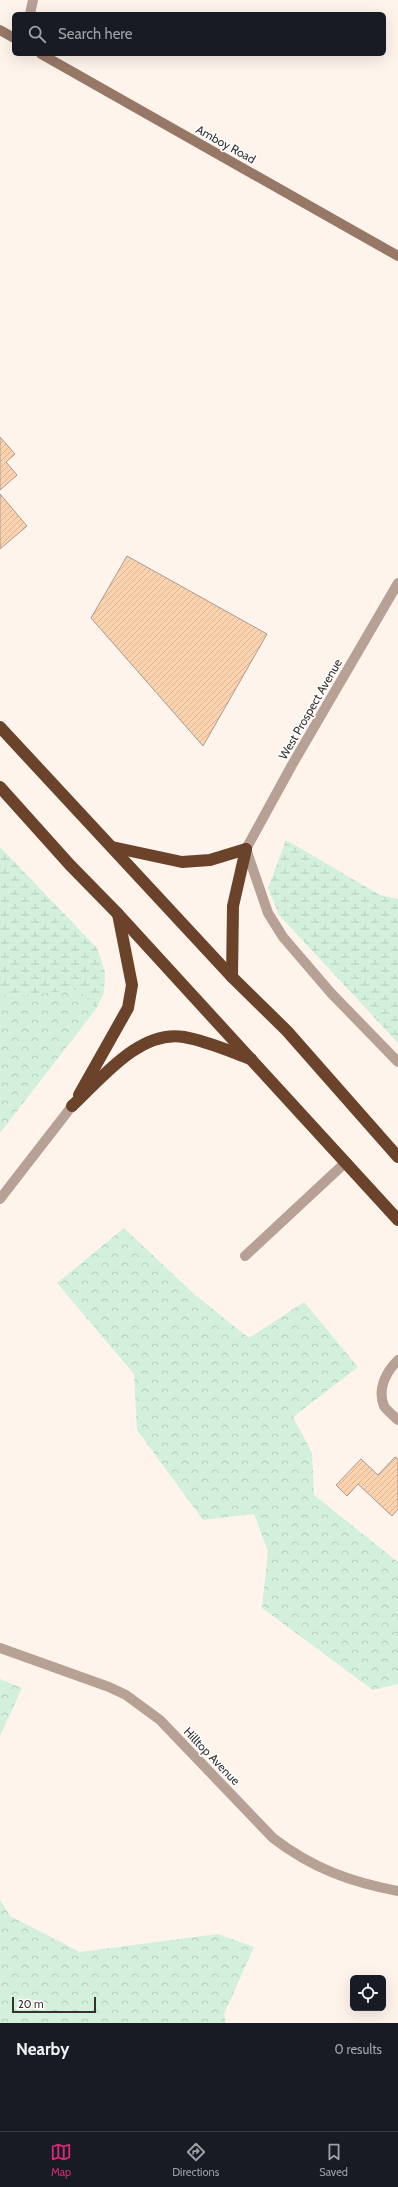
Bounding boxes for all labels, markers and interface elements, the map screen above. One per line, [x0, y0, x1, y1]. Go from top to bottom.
search box [12, 12, 386, 56]
icon: search [26, 23, 48, 45]
text: Search here [58, 25, 133, 43]
street label: Amboy Road [194, 121, 258, 167]
street label: West Prospect Avenue [275, 656, 345, 762]
street label: Hilltop Avenue [181, 1724, 243, 1788]
map controls [350, 1975, 386, 2011]
button: locate [350, 1975, 386, 2011]
scale bar [12, 1995, 96, 2014]
text: 20 m [18, 1997, 44, 2011]
text: Nearby [16, 2039, 69, 2059]
text: 0 results [334, 2041, 382, 2057]
tab: Map [50, 2141, 72, 2179]
tab: Directions [172, 2141, 219, 2179]
tab: Saved [319, 2141, 348, 2179]

